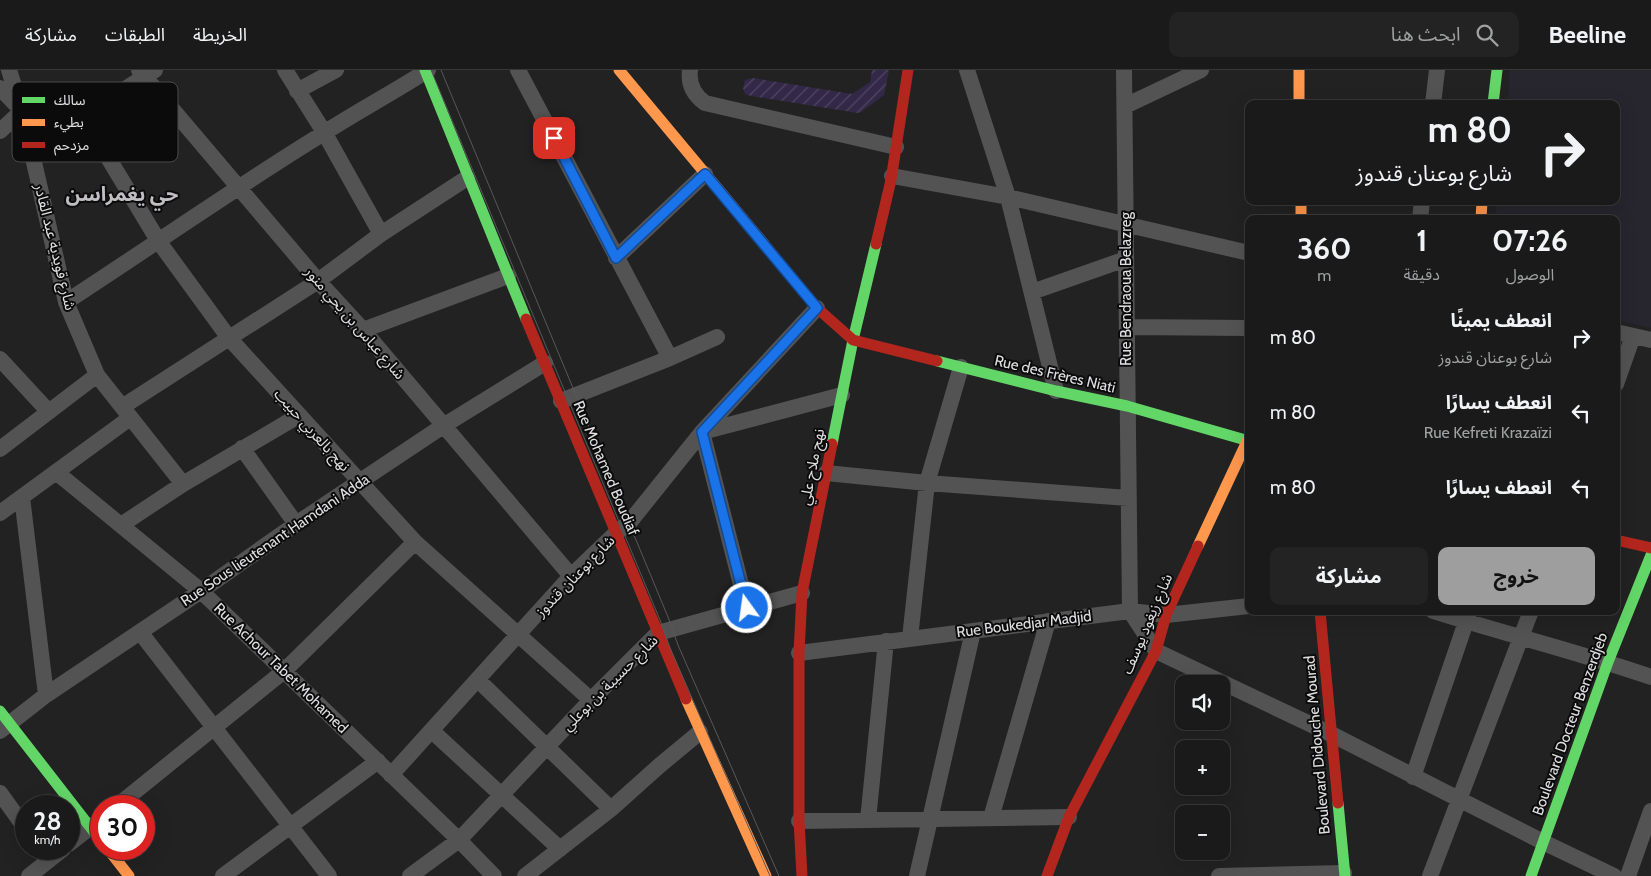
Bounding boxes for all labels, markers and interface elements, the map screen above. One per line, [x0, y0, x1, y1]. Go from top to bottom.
search box [1169, 12, 1519, 57]
text: Beeline [1549, 20, 1626, 49]
icon: search [1473, 21, 1501, 49]
text: ابحث هنا [1391, 23, 1461, 46]
text: مشاركة [25, 24, 77, 46]
text: الطبقات [105, 24, 165, 46]
text: الخريطة [193, 24, 247, 46]
legend [12, 82, 178, 162]
text: سالك [54, 91, 86, 109]
text: 80 m [1428, 108, 1512, 151]
text: بطيء [54, 113, 84, 133]
pin [533, 117, 575, 159]
icon: right [1530, 120, 1595, 185]
icon: arrive [540, 124, 568, 152]
text: مزدحم [54, 136, 89, 156]
text: شارع بوعنان قندوز [1356, 160, 1512, 187]
street label: شارع قويدية عبد القادر [27, 181, 80, 313]
district label: حي يغمراسن [66, 182, 179, 211]
street label: Rue Bendraoua Belazreg [1117, 212, 1135, 366]
text: 1 [1416, 222, 1427, 259]
text: 07:26 [1492, 222, 1568, 259]
text: 360 [1297, 230, 1351, 267]
street label: شارع عباس بن يحي منور [298, 262, 409, 385]
text: دقيقة [1403, 265, 1440, 284]
text: الوصول [1506, 265, 1554, 284]
text: m [1317, 266, 1331, 285]
text: انعطف يمينًا [1451, 309, 1552, 332]
icon: right [1567, 324, 1595, 352]
text: 80 m [1270, 326, 1316, 349]
text: شارع بوعنان قندوز [1438, 348, 1552, 367]
street label: Rue des Frères Niati [993, 351, 1117, 397]
street label: نهج بالعربي حبيب [268, 385, 354, 477]
text: انعطف يسارًا [1446, 391, 1552, 414]
street label: Rue Mohamed Boudiaf [569, 398, 643, 538]
icon: left [1567, 399, 1595, 427]
text: 80 m [1270, 401, 1316, 424]
text: Rue Kefreti Krazaïzi [1424, 423, 1552, 442]
street label: نهج ملاح علي [796, 427, 831, 507]
street label: Rue Sous lieutenant Hamdani Adda [177, 470, 373, 610]
icon: left [1567, 474, 1595, 502]
text: 80 m [1270, 476, 1316, 499]
text: انعطف يسارًا [1446, 476, 1552, 499]
street label: شارع بوعنان قندوز [531, 531, 621, 623]
button: مشاركة [1270, 547, 1428, 605]
button: خروج [1438, 547, 1595, 605]
street label: شارع زيغود يوسف [1118, 571, 1179, 678]
position arrow [720, 581, 772, 633]
street label: Rue Achour Tabet Mohamed [210, 599, 352, 737]
street label: Rue Boukedjar Madjid [955, 607, 1093, 641]
street label: Boulevard Docteur Benzerdjeb [1529, 630, 1611, 818]
street label: شارع حسيبة بن بوعلي [558, 631, 664, 737]
street label: Boulevard Didouche Mourad [1300, 655, 1334, 835]
map controls [1175, 675, 1230, 860]
button: sound [1175, 675, 1230, 730]
button: + [1175, 740, 1230, 795]
speed limit sign: 30 [90, 795, 155, 860]
button: − [1175, 805, 1230, 860]
text: 28 [33, 806, 62, 836]
text: km/h [34, 832, 61, 847]

